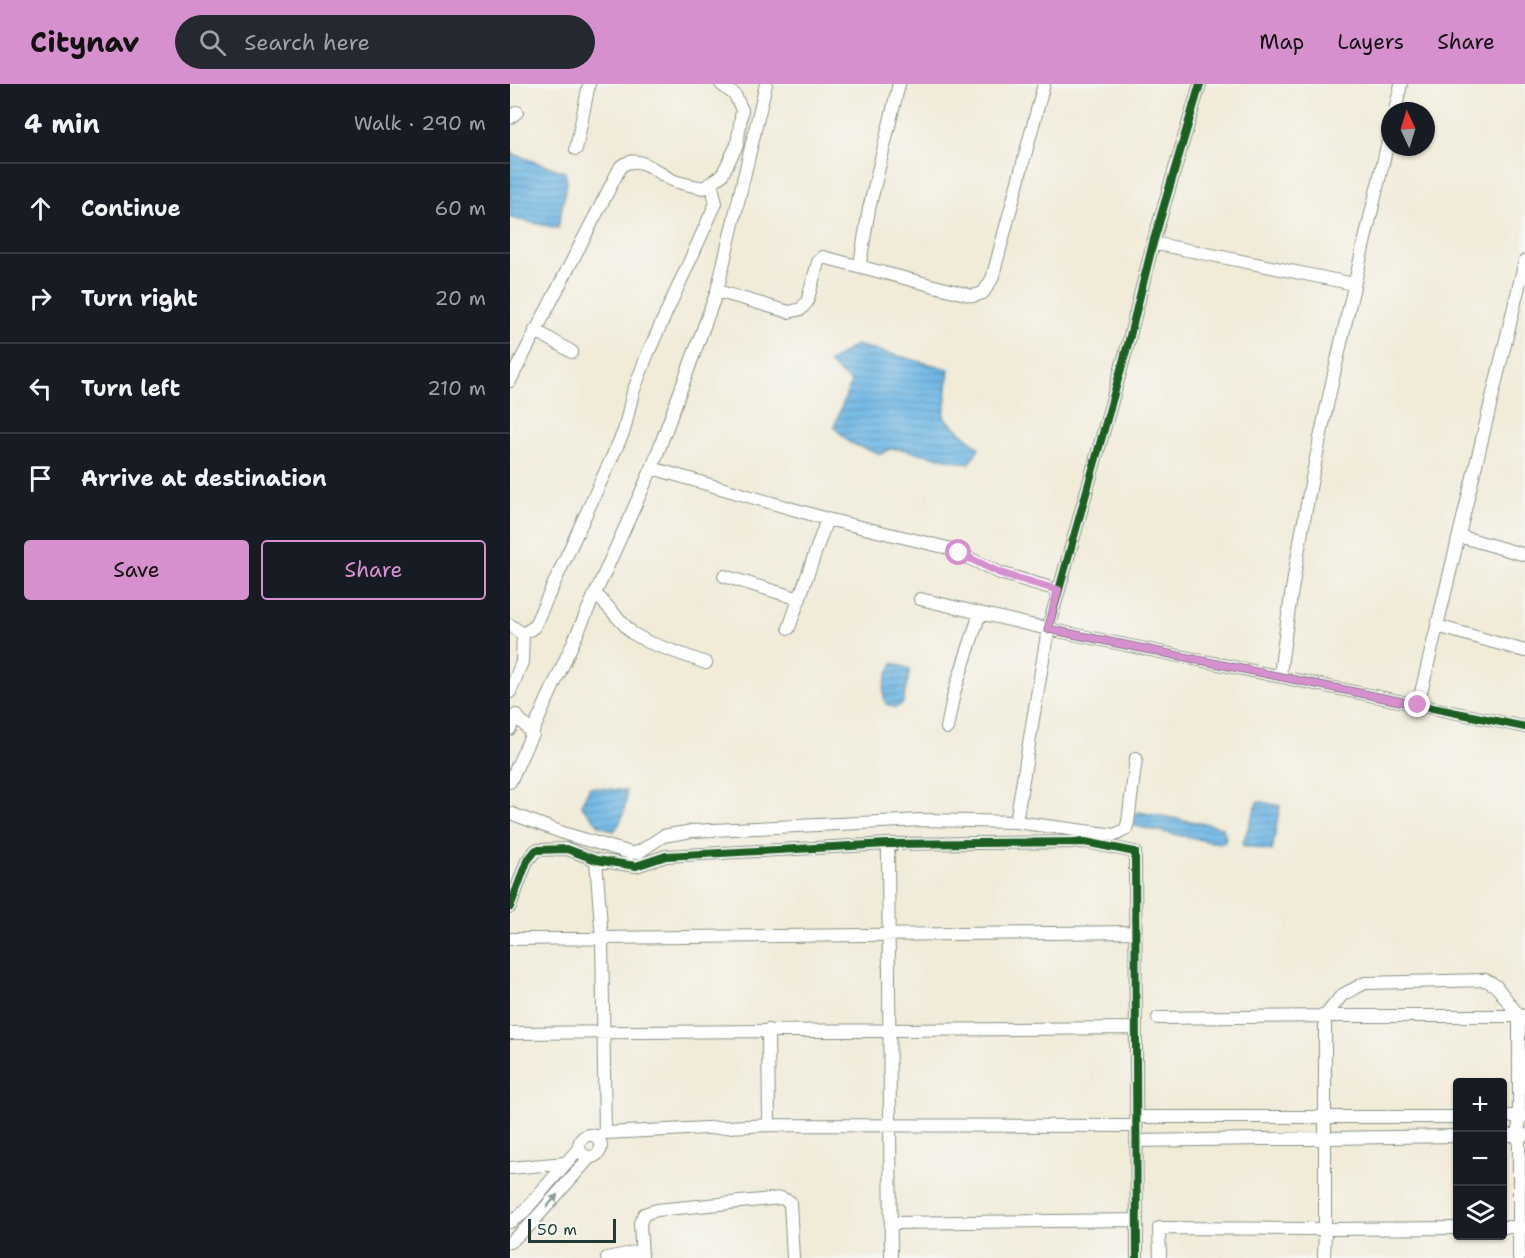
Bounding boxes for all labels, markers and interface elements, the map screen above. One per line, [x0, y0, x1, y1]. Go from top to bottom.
search box [175, 15, 595, 69]
text: Citynav [30, 23, 139, 61]
icon: search [196, 26, 229, 59]
text: Search here [244, 28, 370, 57]
text: Map [1259, 28, 1304, 56]
text: Layers [1337, 28, 1404, 56]
text: Share [1437, 28, 1495, 56]
north arrow [1381, 102, 1435, 156]
text: 4 min [24, 106, 100, 141]
text: Walk · 290 m [354, 110, 486, 136]
icon: ahead [24, 192, 57, 225]
text: Continue [81, 194, 181, 223]
text: 60 m [434, 195, 486, 221]
icon: right [24, 282, 57, 315]
text: Turn right [81, 284, 198, 313]
text: 20 m [435, 285, 486, 311]
icon: left [24, 372, 57, 405]
text: Turn left [81, 374, 180, 403]
text: 210 m [427, 375, 486, 401]
icon: arrive [24, 462, 57, 495]
text: Arrive at destination [81, 464, 327, 493]
route start [945, 539, 971, 565]
button: Save [24, 540, 249, 600]
button: Share [261, 540, 486, 600]
route end [1404, 691, 1430, 717]
map controls [1453, 1078, 1507, 1240]
button: + [1453, 1078, 1507, 1132]
button: − [1453, 1132, 1507, 1186]
button: layers [1453, 1186, 1507, 1240]
one-way arrow [545, 1193, 558, 1209]
scale bar [528, 1216, 616, 1244]
text: 50 m [537, 1219, 577, 1240]

